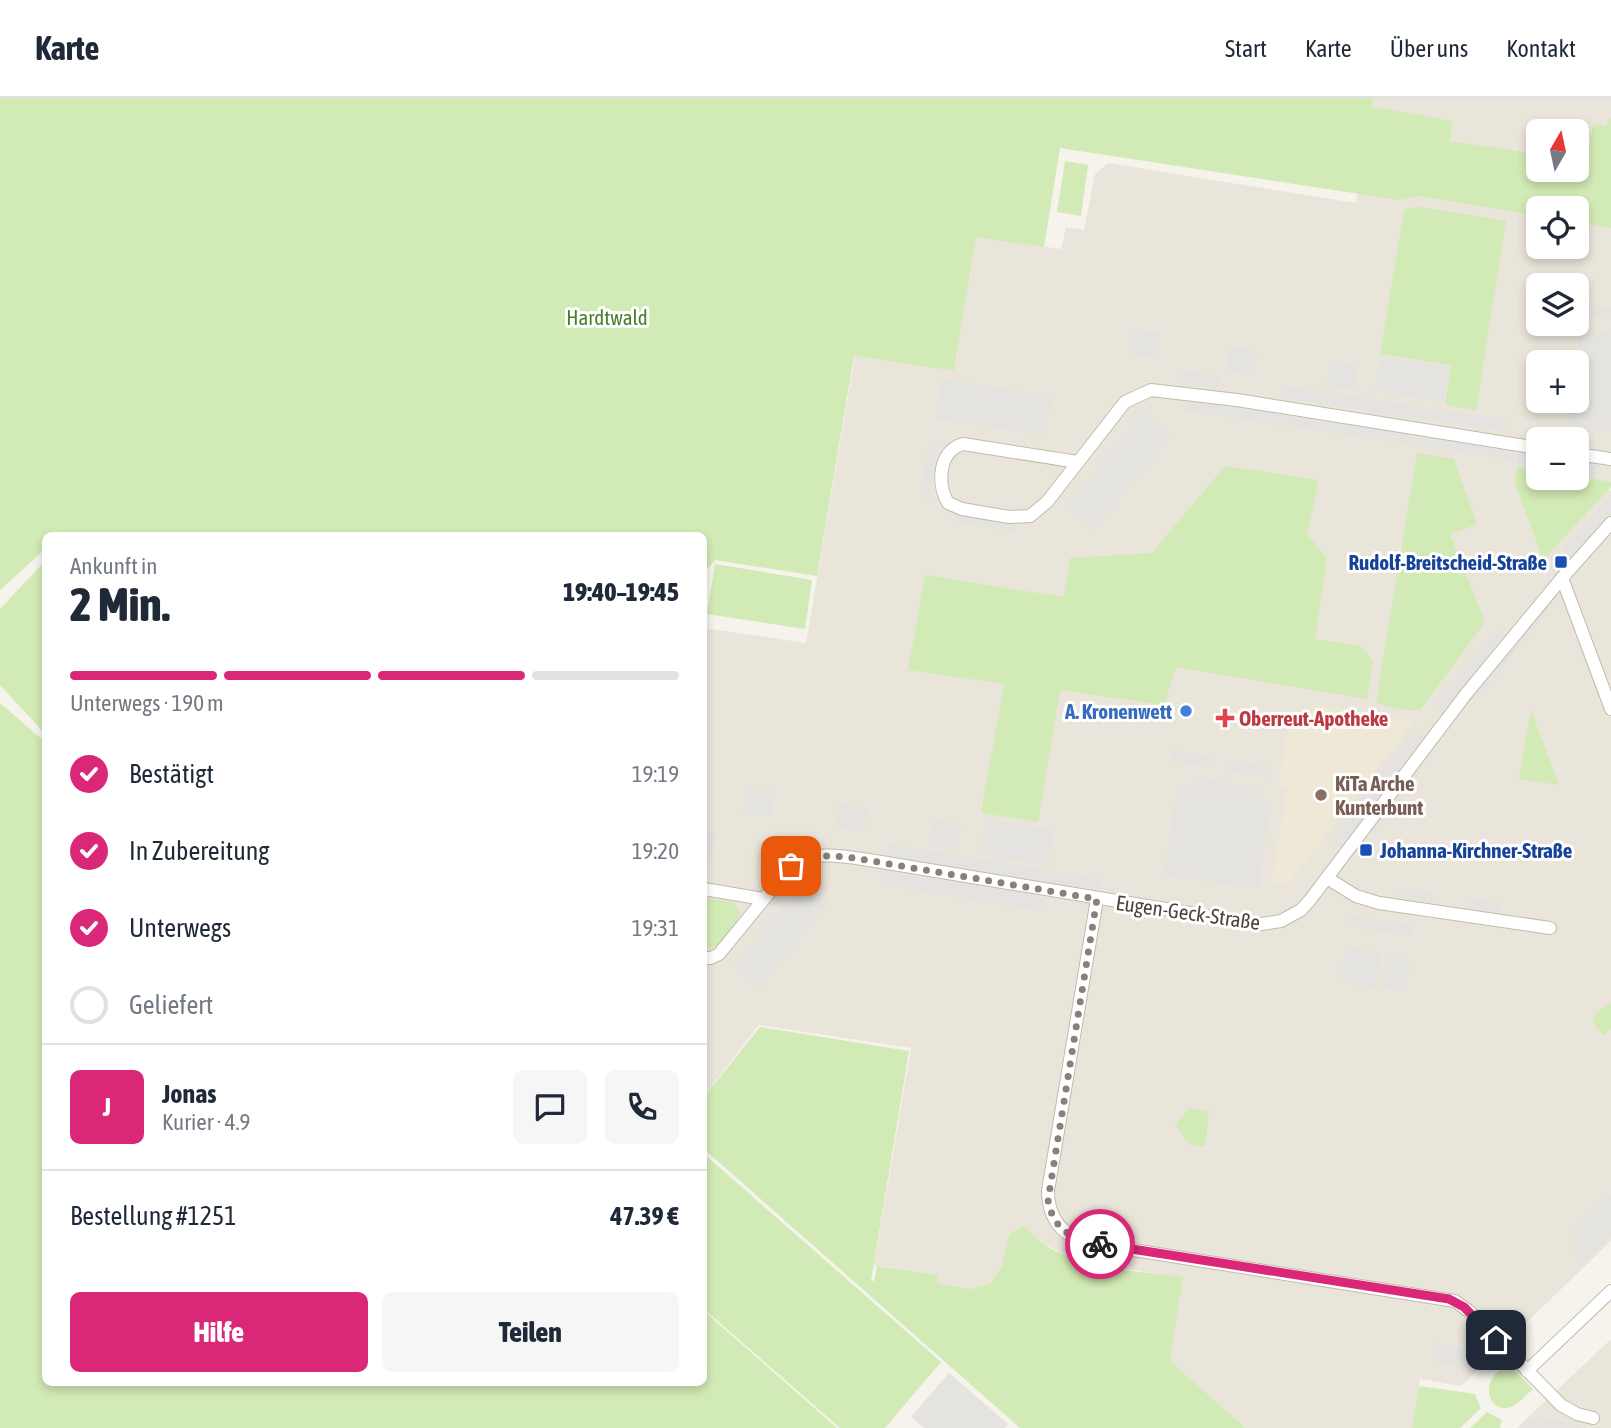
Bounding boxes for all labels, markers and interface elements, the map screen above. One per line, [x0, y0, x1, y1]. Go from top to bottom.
text: Karte [35, 29, 99, 67]
text: Start [1225, 35, 1267, 62]
text: Karte [1305, 35, 1352, 62]
text: Über uns [1390, 35, 1468, 62]
text: Kontakt [1506, 35, 1576, 62]
north arrow [1526, 119, 1589, 182]
map controls [1526, 119, 1589, 490]
button: locate [1526, 196, 1589, 259]
button: layers [1526, 273, 1589, 336]
park label: Hardtwald [566, 305, 648, 329]
button: + [1526, 350, 1589, 413]
button: − [1526, 427, 1589, 490]
place label: Rudolf-Breitscheid-Straße [1349, 550, 1547, 574]
text: Ankunft in [70, 553, 157, 579]
marker: Rudolf-Breitscheid-Straße [1553, 554, 1569, 570]
text: 19:40–19:45 [563, 577, 679, 607]
text: 2 Min. [70, 578, 170, 631]
text: Unterwegs · 190 m [70, 690, 224, 716]
place label: A. Kronenwett [1064, 699, 1172, 723]
marker: A. Kronenwett [1178, 703, 1194, 719]
place label: Oberreut-Apotheke [1239, 706, 1388, 730]
marker: Oberreut-Apotheke [1217, 710, 1233, 726]
icon: check [70, 755, 108, 793]
text: Bestätigt [129, 759, 214, 789]
text: 19:19 [632, 761, 679, 787]
place label: KiTa Arche Kunterbunt [1335, 771, 1423, 819]
marker: KiTa Arche Kunterbunt [1313, 787, 1329, 803]
icon: check [70, 832, 108, 870]
text: In Zubereitung [129, 836, 269, 866]
pin [761, 836, 821, 896]
text: 19:20 [632, 838, 679, 864]
place label: Johanna-Kirchner-Straße [1379, 838, 1572, 862]
marker: Johanna-Kirchner-Straße [1358, 842, 1374, 858]
icon: bag [772, 847, 810, 885]
street label: Eugen-Geck-Straße [1114, 890, 1262, 934]
icon: check [70, 909, 108, 947]
text: Unterwegs [129, 913, 231, 943]
text: 19:31 [632, 915, 679, 941]
text: Geliefert [129, 990, 213, 1020]
button: chat [513, 1070, 587, 1144]
button: phone [605, 1070, 679, 1144]
text: Jonas [162, 1079, 216, 1109]
text: J [103, 1092, 111, 1122]
text: Kurier · 4.9 [162, 1109, 250, 1135]
text: Bestellung #1251 [70, 1201, 236, 1231]
text: 47.39 € [610, 1201, 679, 1231]
courier [1065, 1209, 1135, 1279]
icon: bike [1081, 1225, 1119, 1263]
button: Hilfe [70, 1292, 368, 1372]
button: Teilen [382, 1292, 679, 1372]
pin [1466, 1310, 1526, 1370]
icon: home [1477, 1321, 1515, 1359]

